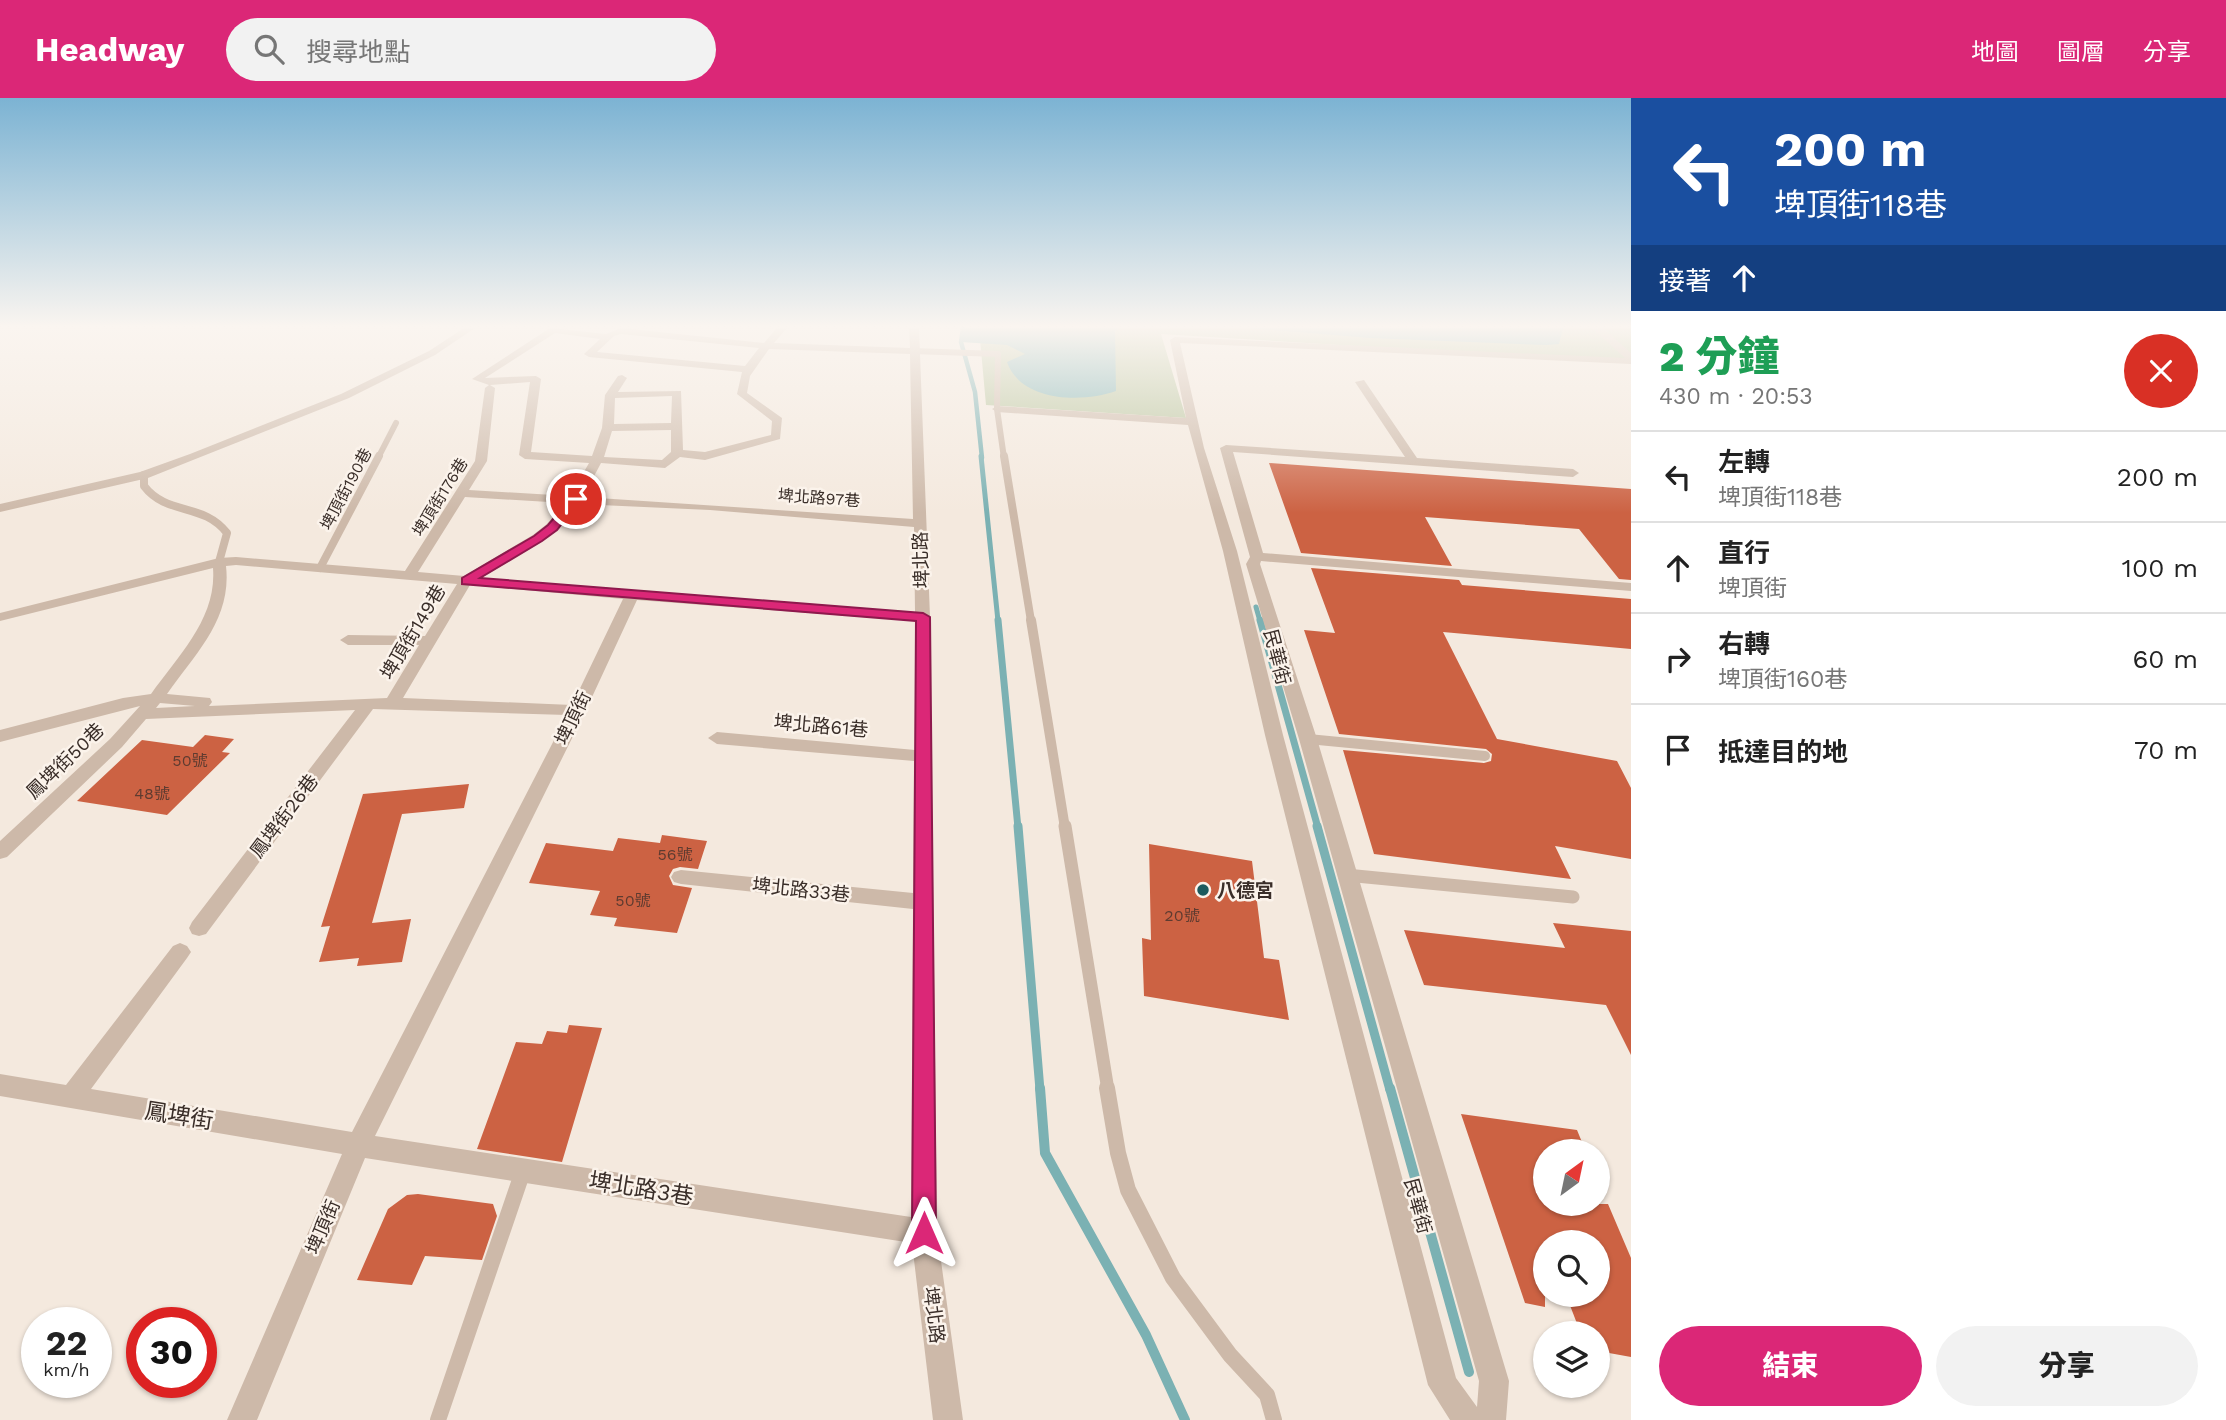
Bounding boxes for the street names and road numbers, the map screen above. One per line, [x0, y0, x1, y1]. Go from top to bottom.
street label: 埤頂街190巷 [316, 445, 376, 533]
street label: 埤頂街176巷 [408, 454, 472, 540]
street label: 埤北路97巷 [777, 486, 861, 510]
street label: 埤北路 [909, 531, 933, 589]
street label: 埤頂街149巷 [376, 580, 450, 684]
street label: 民華街 [1259, 627, 1295, 687]
street label: 埤頂街 [550, 687, 596, 749]
street label: 埤北路61巷 [773, 710, 869, 742]
street label: 鳳埤街50巷 [21, 718, 109, 804]
street label: 鳳埤街26巷 [245, 770, 323, 862]
street label: 埤北路33巷 [751, 873, 851, 907]
street label: 鳳埤街 [143, 1097, 215, 1135]
street label: 埤北路3巷 [587, 1167, 695, 1211]
street label: 民華街 [1400, 1175, 1436, 1237]
street label: 埤頂街 [301, 1196, 345, 1258]
street label: 埤北路 [919, 1285, 949, 1345]

